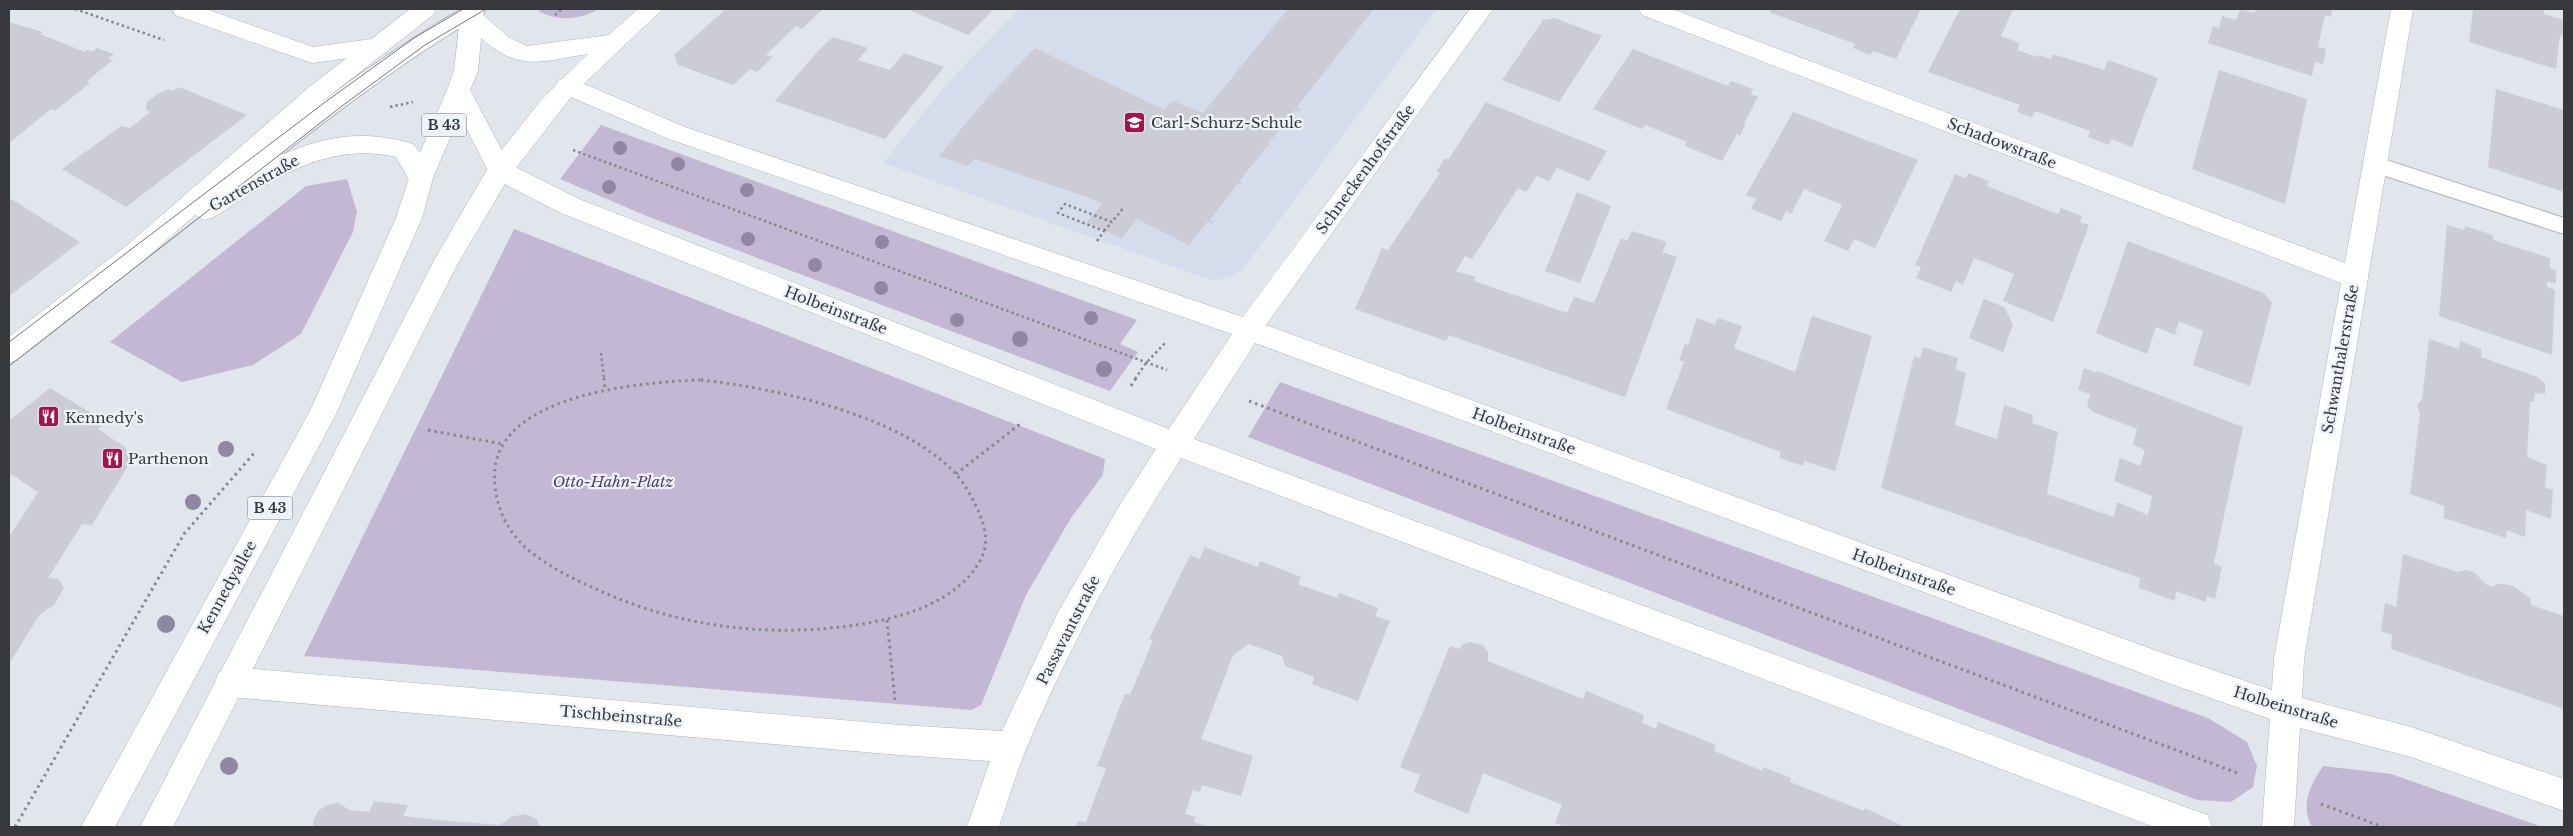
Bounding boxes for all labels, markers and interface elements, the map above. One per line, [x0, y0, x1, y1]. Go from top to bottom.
street label: Schneckenhofstraße [1312, 100, 1418, 238]
school or university icon: Carl-Schurz-Schule [1123, 110, 1147, 134]
place label: Carl-Schurz-Schule [1151, 113, 1302, 132]
street label: Schadowstraße [1945, 113, 2059, 173]
road number: B 43 [422, 114, 466, 136]
street label: Gartenstraße [206, 150, 302, 216]
street label: Holbeinstraße [782, 282, 890, 338]
street label: Schwanthalerstraße [2318, 283, 2362, 435]
street label: Holbeinstraße [1470, 403, 1578, 459]
restaurant icon: Kennedy's [37, 405, 61, 429]
place label: Kennedy's [65, 408, 144, 427]
restaurant icon: Parthenon [100, 446, 124, 470]
place label: Parthenon [128, 449, 209, 468]
park label: Otto-Hahn-Platz [553, 472, 673, 491]
road number: B 43 [248, 496, 292, 520]
street label: Kennedyallee [193, 537, 261, 637]
street label: Holbeinstraße [1850, 544, 1958, 600]
street label: Passavantstraße [1032, 572, 1104, 688]
street label: Holbeinstraße [2231, 682, 2341, 732]
street label: Tischbeinstraße [559, 701, 683, 731]

